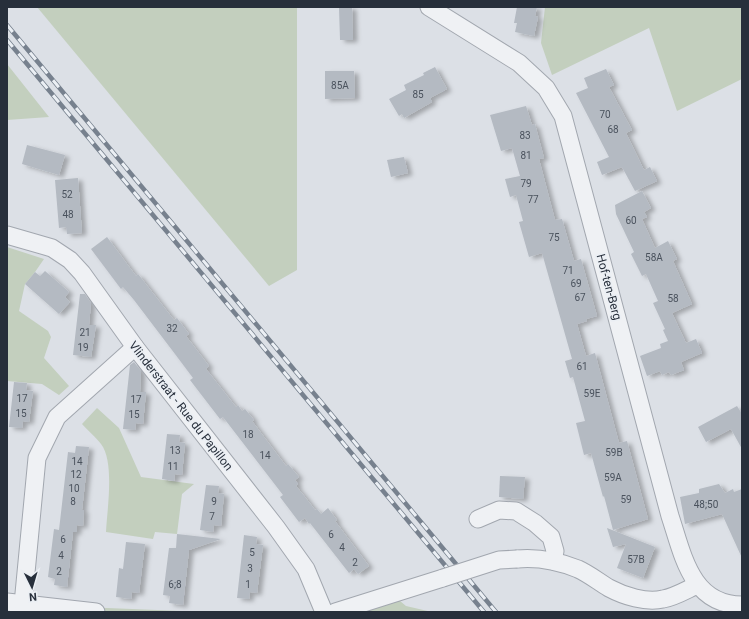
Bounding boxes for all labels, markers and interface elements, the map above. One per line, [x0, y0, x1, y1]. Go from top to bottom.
house number: 85A [331, 80, 349, 91]
house number: 85 [412, 89, 424, 100]
house number: 70 [599, 109, 611, 120]
house number: 68 [607, 124, 619, 135]
house number: 83 [519, 130, 531, 141]
house number: 81 [520, 150, 532, 161]
house number: 79 [520, 178, 532, 189]
house number: 52 [61, 189, 73, 200]
house number: 77 [527, 194, 539, 205]
house number: 48 [62, 209, 74, 220]
house number: 60 [625, 215, 637, 226]
house number: 75 [548, 232, 560, 243]
house number: 58A [645, 252, 663, 263]
street label: Hof-ten-Berg [593, 253, 625, 321]
house number: 71 [562, 265, 574, 276]
house number: 69 [570, 278, 582, 289]
house number: 67 [574, 292, 586, 303]
house number: 58 [667, 293, 679, 304]
house number: 32 [166, 323, 178, 334]
house number: 21 [79, 327, 91, 338]
street label: Vlinderstraat - Rue du Papillon [126, 339, 236, 473]
house number: 19 [77, 342, 89, 353]
house number: 61 [576, 361, 588, 372]
house number: 59E [584, 388, 601, 399]
house number: 17 [16, 393, 28, 404]
house number: 17 [130, 394, 142, 405]
house number: 15 [15, 408, 27, 419]
house number: 15 [128, 409, 140, 420]
house number: 18 [242, 429, 254, 440]
house number: 13 [169, 445, 181, 456]
house number: 59B [605, 447, 623, 458]
house number: 14 [259, 450, 271, 461]
house number: 14 [71, 456, 83, 467]
house number: 11 [167, 461, 179, 472]
house number: 12 [70, 469, 82, 480]
house number: 59A [604, 472, 622, 483]
house number: 10 [68, 483, 80, 494]
house number: 59 [620, 494, 632, 505]
house number: 8 [70, 496, 76, 507]
house number: 9 [211, 496, 217, 507]
house number: 48;50 [694, 499, 719, 510]
house number: 7 [209, 511, 215, 522]
house number: 6 [328, 529, 334, 540]
house number: 6 [60, 534, 66, 545]
house number: 4 [339, 542, 345, 553]
house number: 5 [249, 547, 255, 558]
house number: 4 [58, 550, 64, 561]
house number: 57B [627, 554, 645, 565]
house number: 2 [352, 557, 358, 568]
house number: 3 [247, 563, 253, 574]
house number: 2 [56, 566, 62, 577]
north arrow [12, 567, 52, 607]
house number: 6;8 [168, 579, 182, 590]
house number: 1 [245, 579, 251, 590]
text: N [28, 590, 37, 603]

